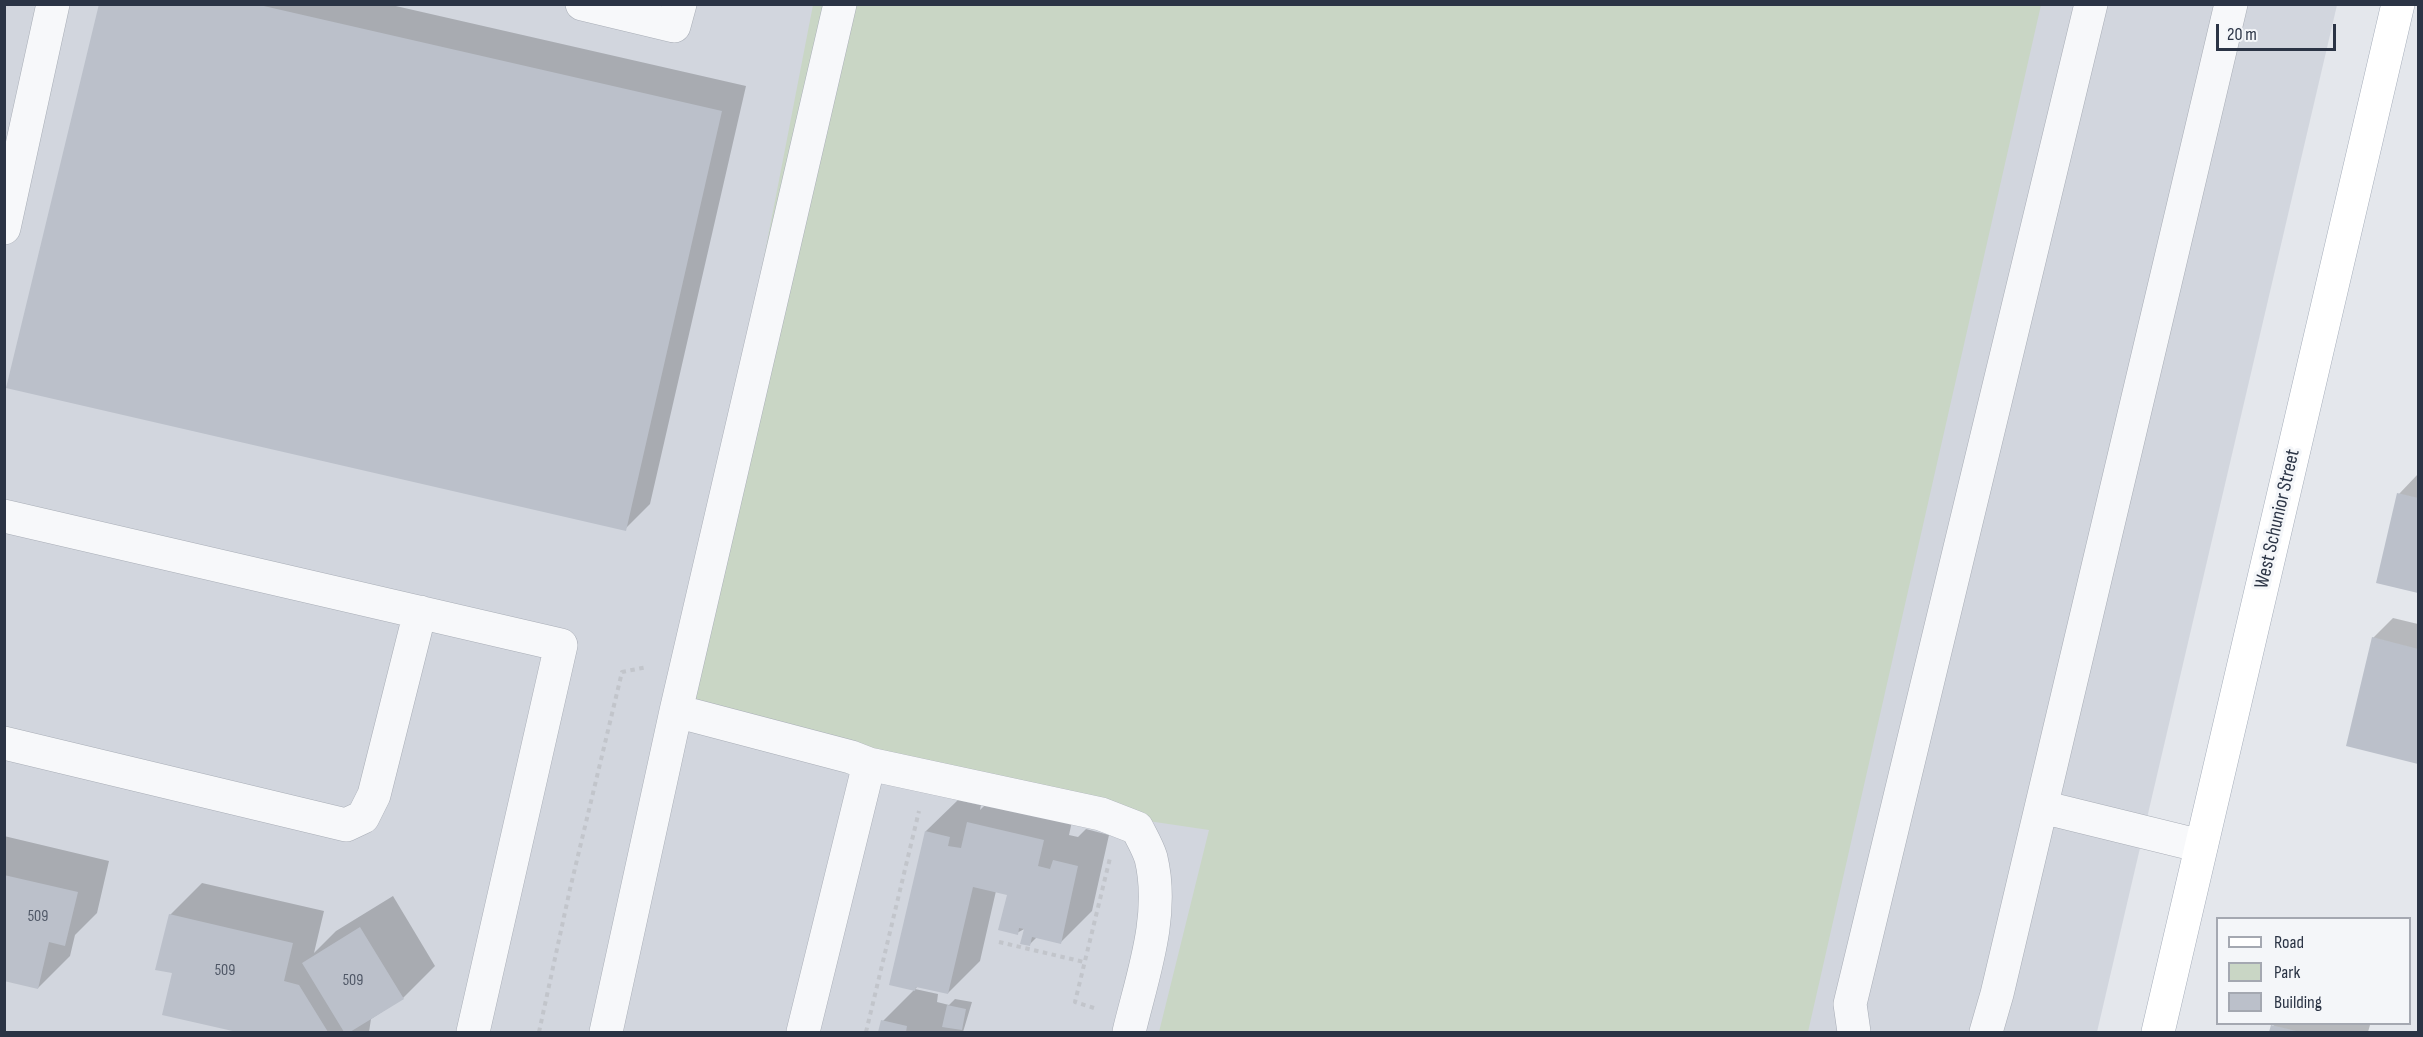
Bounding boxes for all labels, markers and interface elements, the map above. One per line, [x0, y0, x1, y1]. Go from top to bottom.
scale bar [2219, 12, 2339, 50]
text: 20 m [2227, 24, 2257, 45]
street label: West Schunior Street [2250, 447, 2306, 591]
house number: 509 [28, 907, 48, 927]
legend [2216, 917, 2411, 1025]
text: Road [2274, 932, 2304, 953]
house number: 509 [215, 961, 235, 981]
text: Park [2274, 962, 2300, 983]
house number: 509 [343, 971, 363, 991]
text: Building [2274, 992, 2322, 1013]

